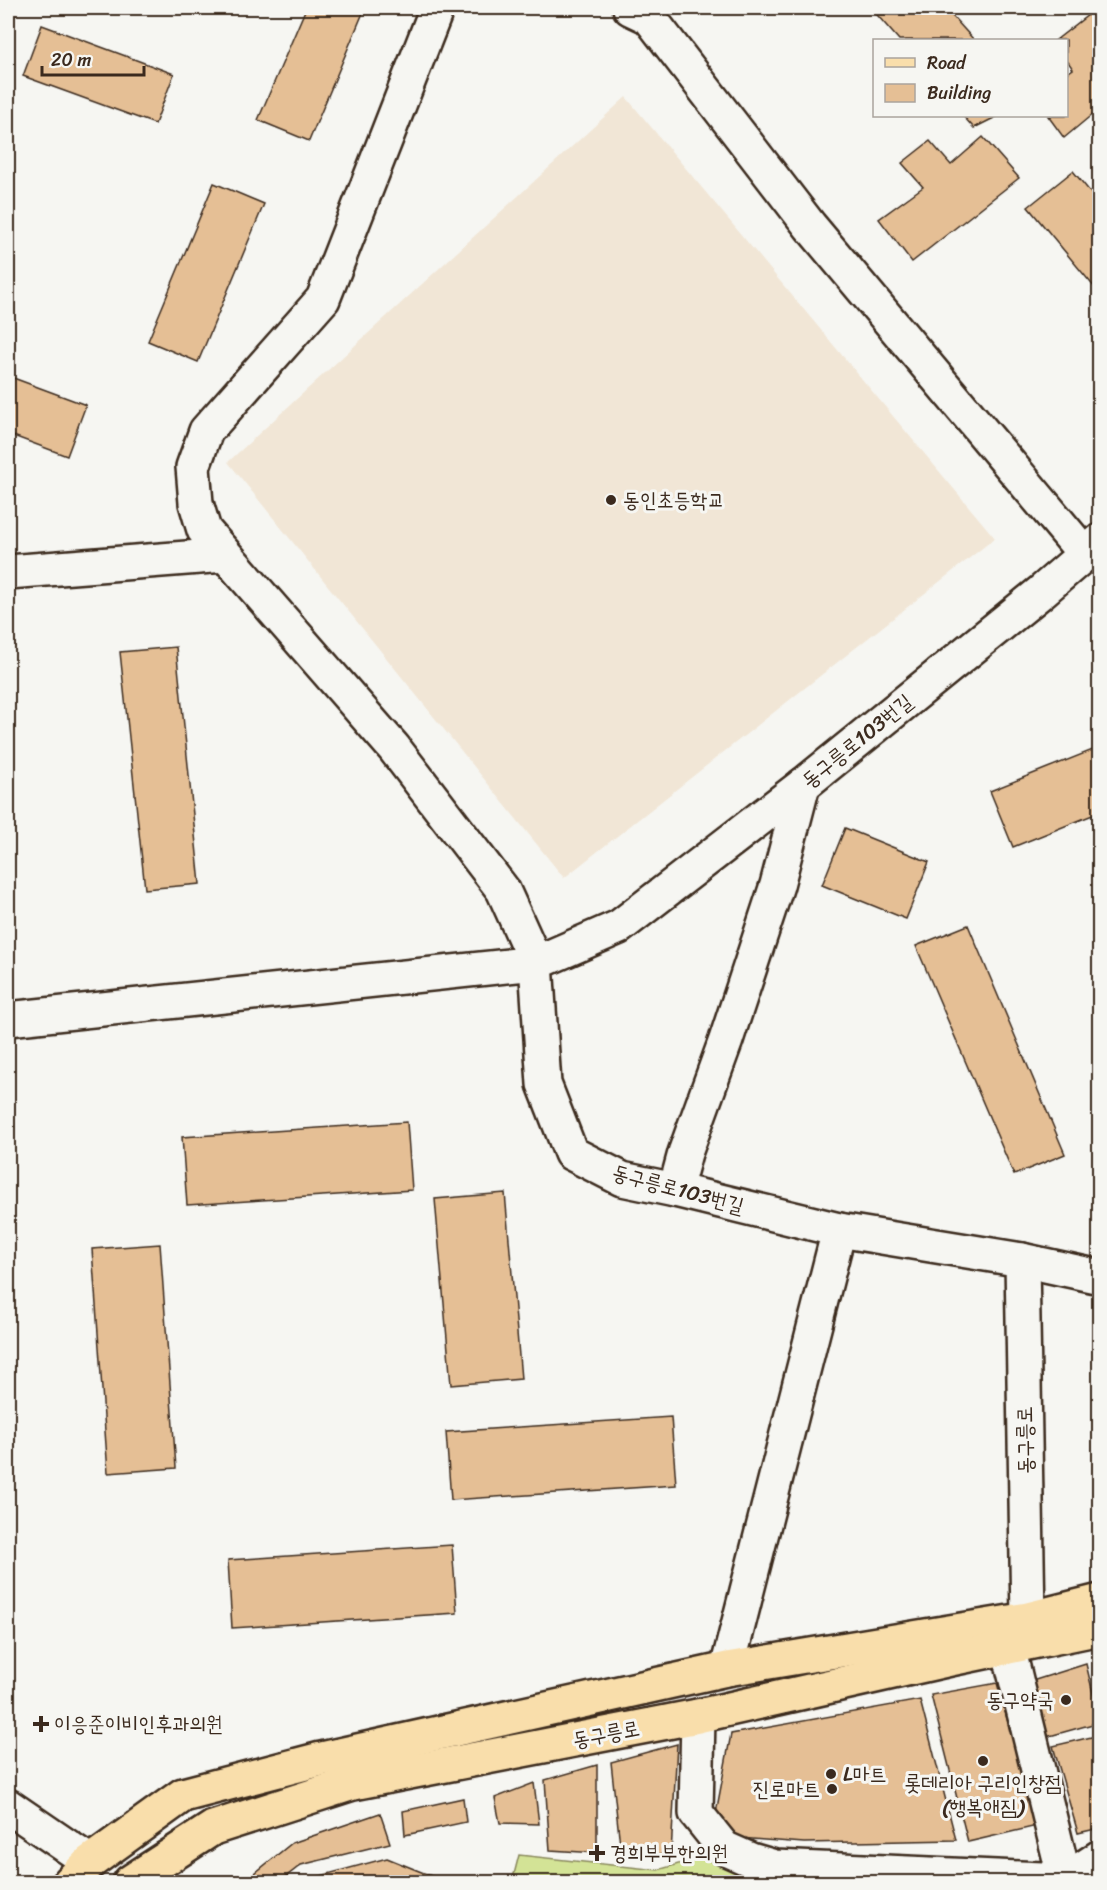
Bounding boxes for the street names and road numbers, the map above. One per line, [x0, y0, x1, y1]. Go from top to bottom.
street label: 동구릉로103번길 [793, 684, 922, 798]
street label: 동구릉로103번길 [608, 1153, 748, 1225]
street label: 동구릉로 [1005, 1406, 1045, 1474]
street label: 동구릉로 [569, 1709, 643, 1759]

